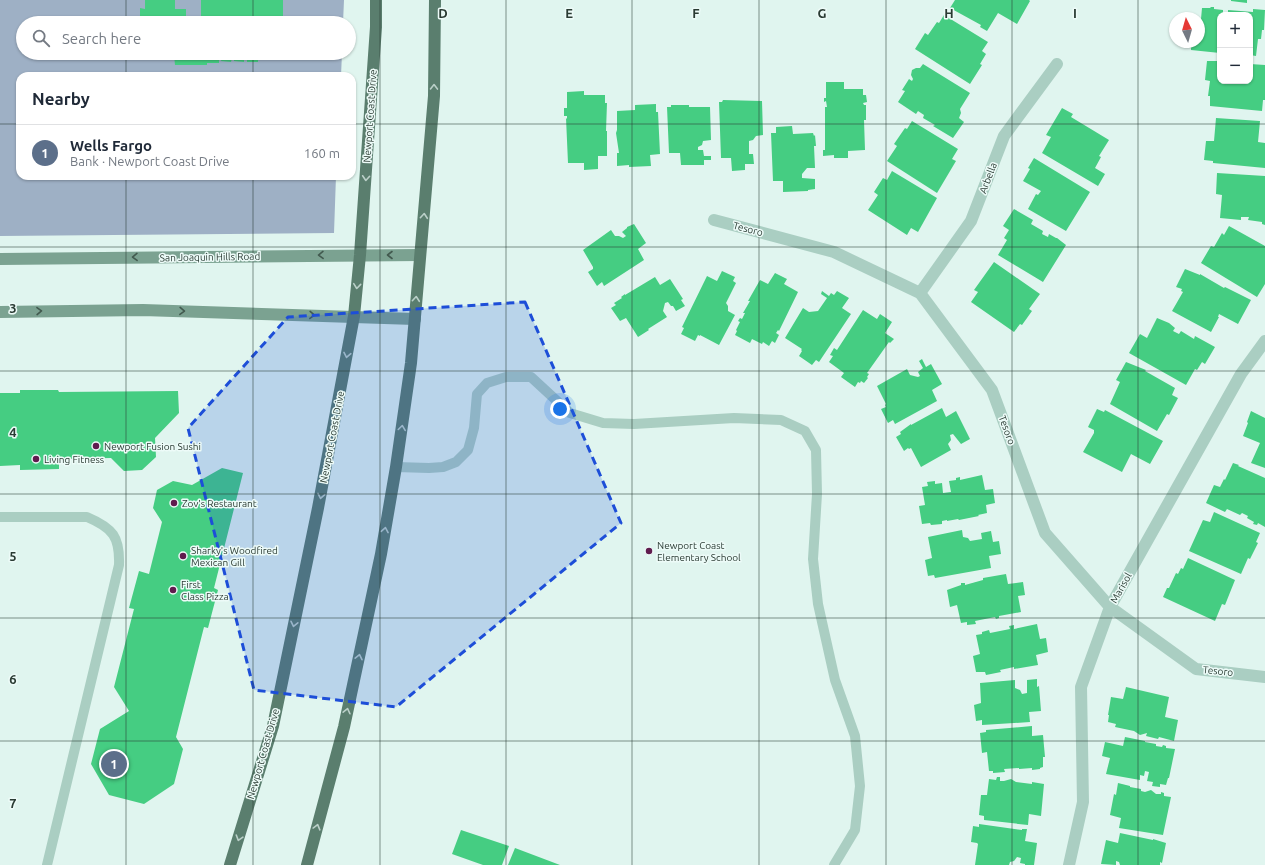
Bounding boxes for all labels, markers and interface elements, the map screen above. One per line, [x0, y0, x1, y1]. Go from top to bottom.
text: D [438, 6, 448, 20]
text: E [565, 6, 573, 20]
text: F [692, 6, 700, 20]
text: G [818, 6, 827, 20]
text: H [944, 6, 954, 20]
text: I [1073, 6, 1077, 20]
north arrow [1169, 12, 1205, 48]
map controls [1217, 12, 1253, 84]
button: + [1217, 12, 1253, 48]
search box [16, 16, 356, 60]
icon: search [30, 27, 52, 49]
text: Search here [62, 30, 141, 47]
button: − [1217, 48, 1253, 84]
street label: Newport Coast Drive [361, 69, 379, 163]
one-way arrow [430, 84, 438, 90]
text: Nearby [32, 89, 90, 108]
text: Wells Fargo [70, 137, 152, 154]
text: 1 [41, 146, 49, 160]
text: 160 m [304, 146, 340, 160]
text: Bank · Newport Coast Drive [70, 154, 230, 168]
street label: Arbella [977, 161, 999, 195]
one-way arrow [361, 175, 370, 181]
one-way arrow [419, 213, 428, 219]
street label: Tesoro [732, 220, 764, 238]
street label: San Joaquin Hills Road [160, 251, 261, 263]
one-way arrow [318, 251, 324, 260]
one-way arrow [387, 251, 393, 259]
one-way arrow [132, 253, 138, 262]
one-way arrow [353, 283, 362, 289]
one-way arrow [412, 296, 421, 302]
text: 3 [9, 301, 17, 315]
one-way arrow [36, 307, 42, 316]
one-way arrow [179, 307, 185, 316]
one-way arrow [309, 311, 315, 319]
one-way arrow [343, 352, 352, 358]
street label: Newport Coast Drive [318, 390, 346, 484]
your location [550, 399, 570, 419]
street label: Tesoro [997, 414, 1017, 446]
text: 4 [9, 425, 17, 439]
one-way arrow [397, 425, 405, 431]
marker: Newport Fusion Sushi [91, 441, 101, 451]
place label: Newport Fusion Sushi [104, 441, 201, 452]
marker: Living Fitness [31, 454, 41, 464]
place label: Living Fitness [44, 454, 104, 465]
one-way arrow [317, 493, 325, 499]
marker: Zov's Restaurant [169, 498, 179, 508]
place label: Zov's Restaurant [182, 498, 257, 509]
one-way arrow [380, 526, 389, 533]
place label: Newport Coast Elementary School [657, 540, 741, 563]
place label: Sharky's Woodfired Mexican Gill [191, 545, 278, 568]
marker: Newport Coast Elementary School [644, 546, 654, 556]
text: 5 [9, 549, 17, 563]
marker: Sharky's Woodfired Mexican Gill [178, 551, 188, 561]
street label: Marisol [1108, 571, 1134, 605]
place label: First Class Pizza [181, 579, 229, 602]
marker: First Class Pizza [168, 585, 178, 595]
one-way arrow [291, 620, 299, 627]
one-way arrow [355, 654, 363, 660]
street label: Tesoro [1202, 664, 1234, 678]
text: 6 [9, 672, 17, 686]
street label: Newport Coast Drive [245, 708, 281, 800]
one-way arrow [343, 708, 351, 714]
pin: 1 [101, 749, 127, 779]
text: 7 [9, 796, 17, 810]
one-way arrow [312, 824, 321, 831]
one-way arrow [235, 834, 243, 841]

